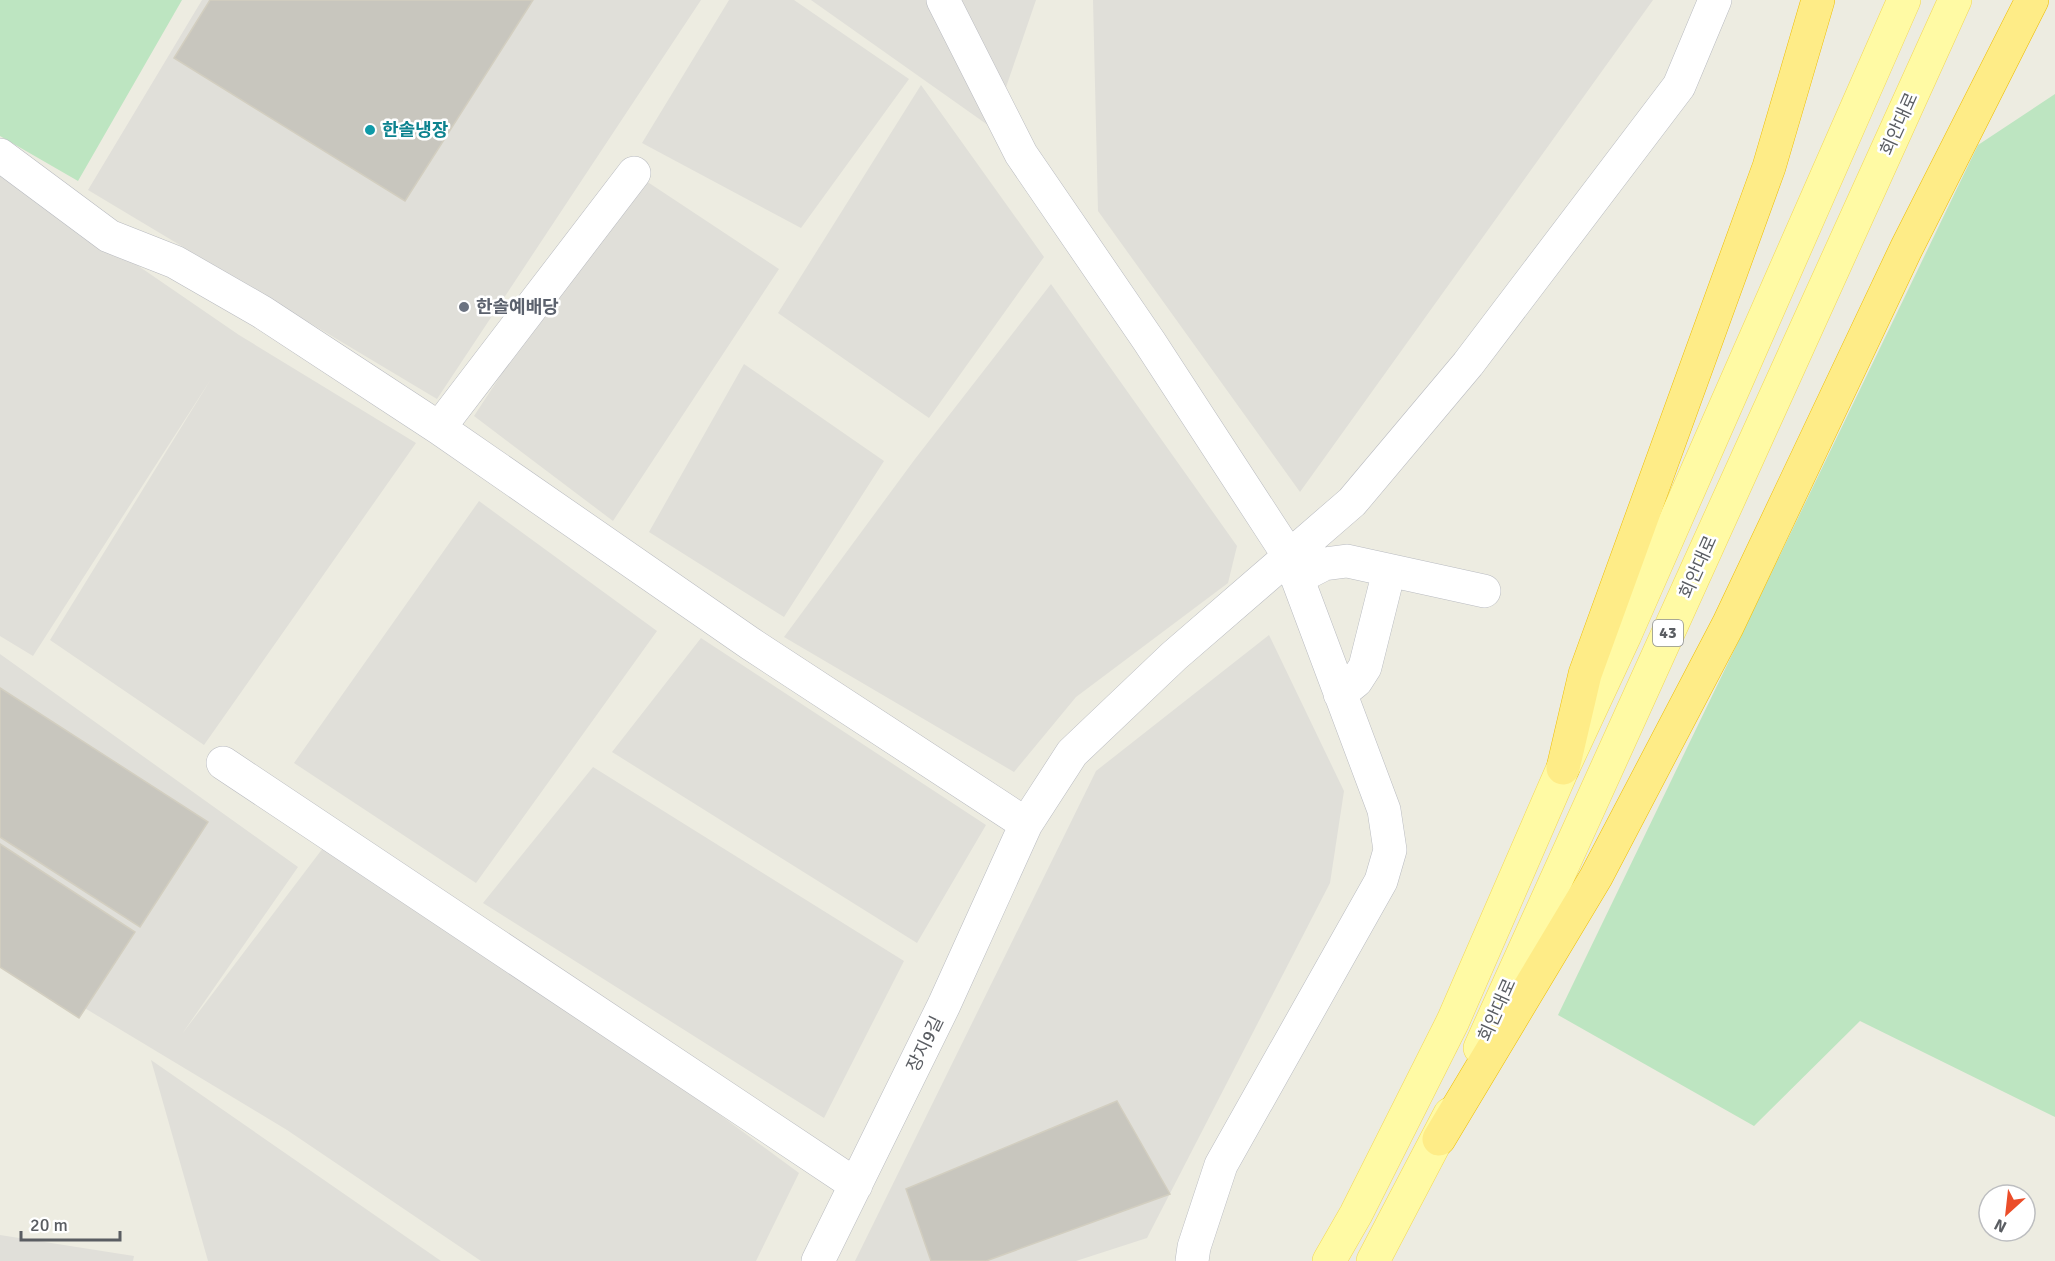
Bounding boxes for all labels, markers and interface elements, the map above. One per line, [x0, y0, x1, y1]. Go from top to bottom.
street label: 회안대로 [1875, 89, 1923, 159]
place label: 한솔냉장 [382, 119, 449, 141]
marker: 한솔냉장 [363, 123, 377, 137]
place label: 한솔예배당 [476, 296, 559, 318]
marker: 한솔예배당 [457, 300, 471, 314]
street label: 회안대로 [1674, 532, 1722, 602]
road number: 43 [1653, 620, 1683, 646]
street label: 회안대로 [1473, 975, 1521, 1045]
street label: 장지9길 [902, 1012, 948, 1076]
north arrow [1977, 1183, 2037, 1243]
scale bar [21, 1204, 120, 1242]
text: 20 m [30, 1214, 68, 1236]
text: N [1991, 1214, 2010, 1237]

